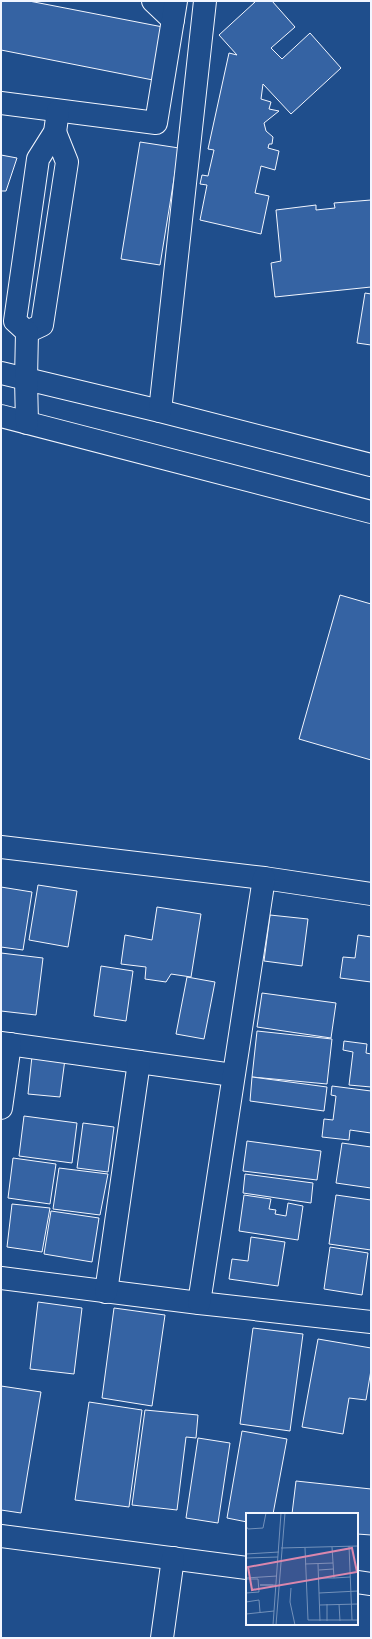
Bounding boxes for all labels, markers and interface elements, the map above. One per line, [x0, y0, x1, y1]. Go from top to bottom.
inset map [246, 1513, 358, 1625]

